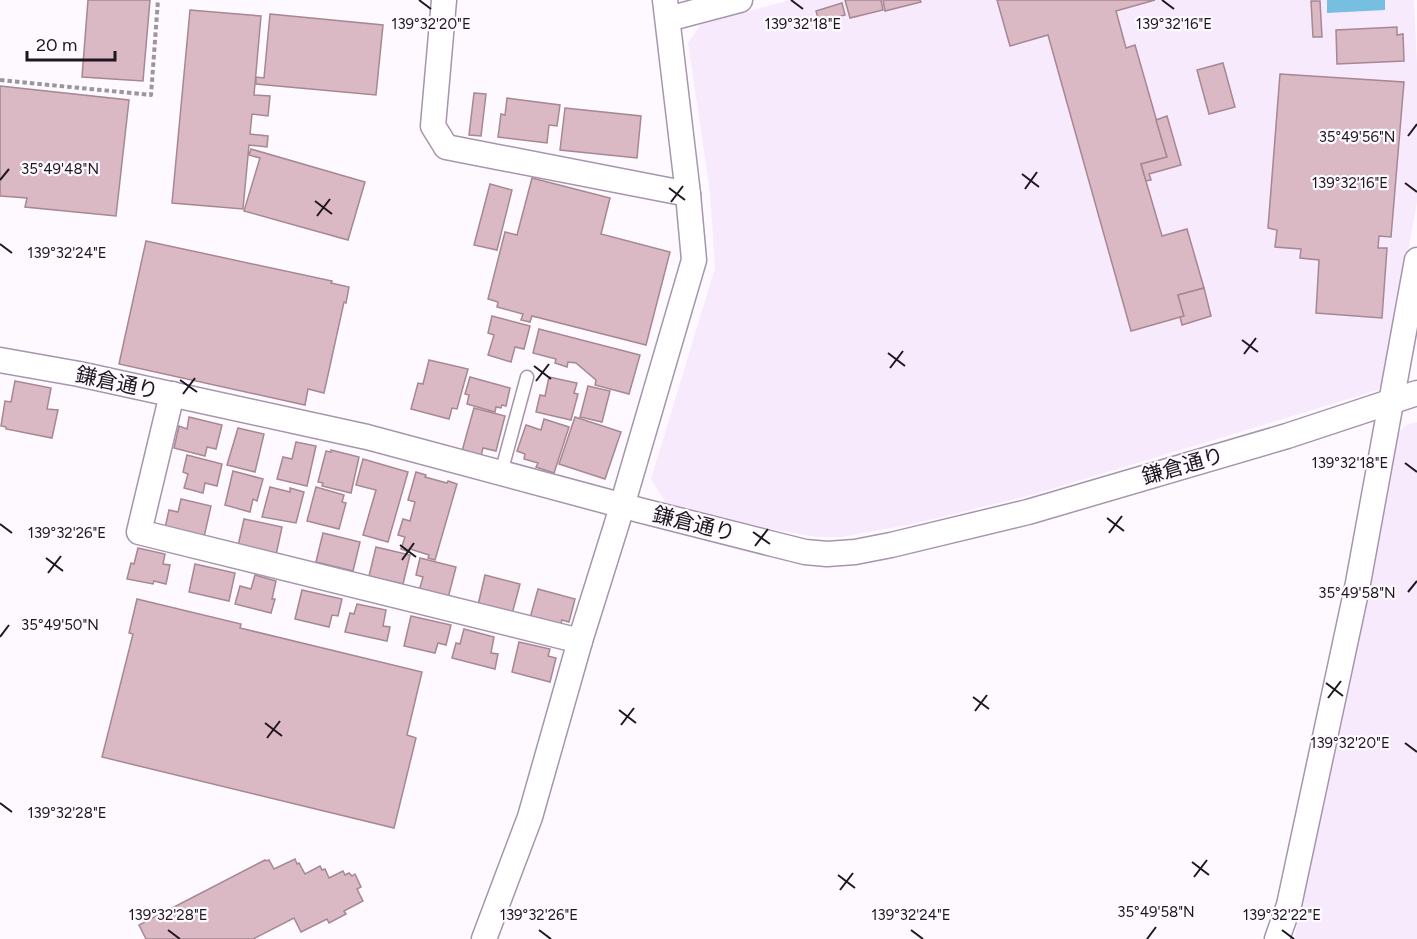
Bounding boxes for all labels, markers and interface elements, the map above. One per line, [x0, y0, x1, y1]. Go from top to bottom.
text: 139°32'20"E [391, 15, 471, 33]
text: 139°32'18"E [764, 15, 842, 33]
text: 139°32'16"E [1136, 15, 1212, 33]
scale bar [27, 24, 116, 62]
text: 20 m [36, 34, 77, 56]
text: 35°49'56"N [1319, 128, 1395, 146]
text: 35°49'48"N [21, 160, 99, 178]
text: 139°32'16"E [1312, 174, 1388, 192]
text: 139°32'24"E [27, 244, 107, 262]
street label: 鎌倉通り [73, 362, 161, 403]
street label: 鎌倉通り [1139, 442, 1227, 489]
text: 139°32'18"E [1311, 454, 1389, 472]
street label: 鎌倉通り [650, 501, 738, 546]
text: 139°32'26"E [28, 524, 106, 542]
text: 35°49'58"N [1318, 584, 1396, 602]
text: 35°49'50"N [21, 616, 99, 634]
text: 139°32'20"E [1310, 734, 1390, 752]
text: 139°32'28"E [27, 804, 107, 822]
text: 35°49'58"N [1117, 903, 1195, 921]
text: 139°32'28"E [128, 906, 208, 924]
text: 139°32'26"E [500, 906, 578, 924]
text: 139°32'24"E [871, 906, 951, 924]
text: 139°32'22"E [1243, 906, 1321, 924]

